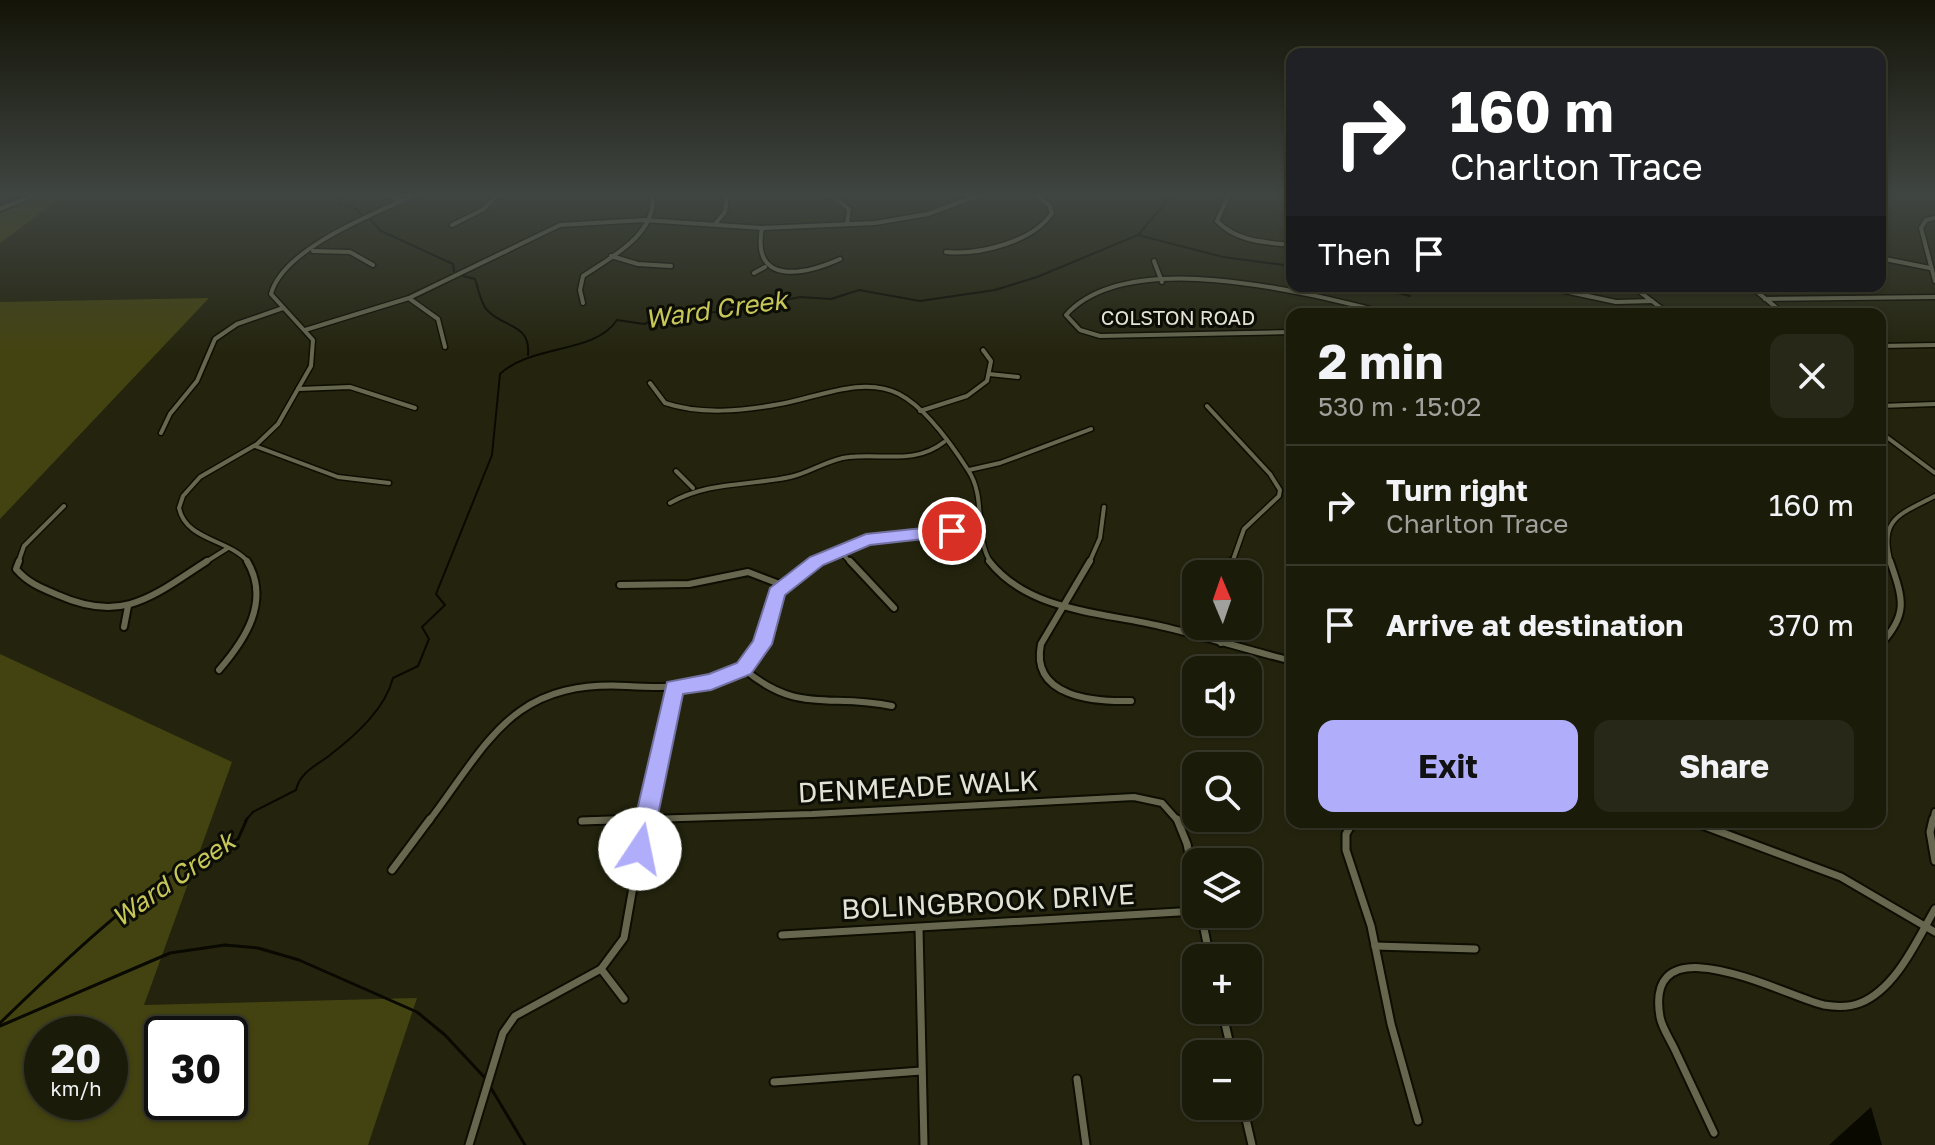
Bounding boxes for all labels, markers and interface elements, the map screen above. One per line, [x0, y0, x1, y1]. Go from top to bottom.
text: 160 m [1450, 77, 1614, 144]
icon: right [1318, 80, 1422, 184]
text: Charlton Trace [1450, 145, 1703, 188]
icon: arrive [1407, 232, 1451, 276]
text: Then [1318, 236, 1391, 272]
water label: Ward Creek [643, 283, 791, 334]
street label: COLSTON ROAD [1101, 305, 1255, 329]
text: 2 min [1318, 332, 1443, 390]
button: close [1770, 334, 1854, 418]
text: 530 m · 15:02 [1318, 391, 1481, 422]
text: Turn right [1386, 472, 1528, 508]
icon: right [1318, 483, 1362, 527]
text: 160 m [1769, 487, 1854, 523]
pin [918, 497, 986, 565]
text: Charlton Trace [1386, 508, 1568, 539]
icon: arrive [930, 509, 974, 553]
north arrow [1182, 560, 1262, 640]
map controls [1182, 560, 1262, 1120]
icon: arrive [1318, 603, 1362, 647]
text: Arrive at destination [1386, 607, 1683, 643]
text: 370 m [1768, 607, 1854, 643]
button: sound [1182, 656, 1262, 736]
button: Exit [1318, 720, 1578, 812]
button: Share [1594, 720, 1854, 812]
button: search [1182, 752, 1262, 832]
street label: DENMEADE WALK [797, 763, 1039, 809]
position arrow [598, 807, 682, 891]
water label: Ward Creek [105, 824, 243, 933]
button: layers [1182, 848, 1262, 928]
street label: BOLINGBROOK DRIVE [840, 877, 1136, 925]
button: + [1182, 944, 1262, 1024]
speed limit sign: 30 [144, 1016, 248, 1120]
text: 20 [51, 1034, 101, 1082]
button: − [1182, 1040, 1262, 1120]
text: km/h [51, 1076, 101, 1100]

